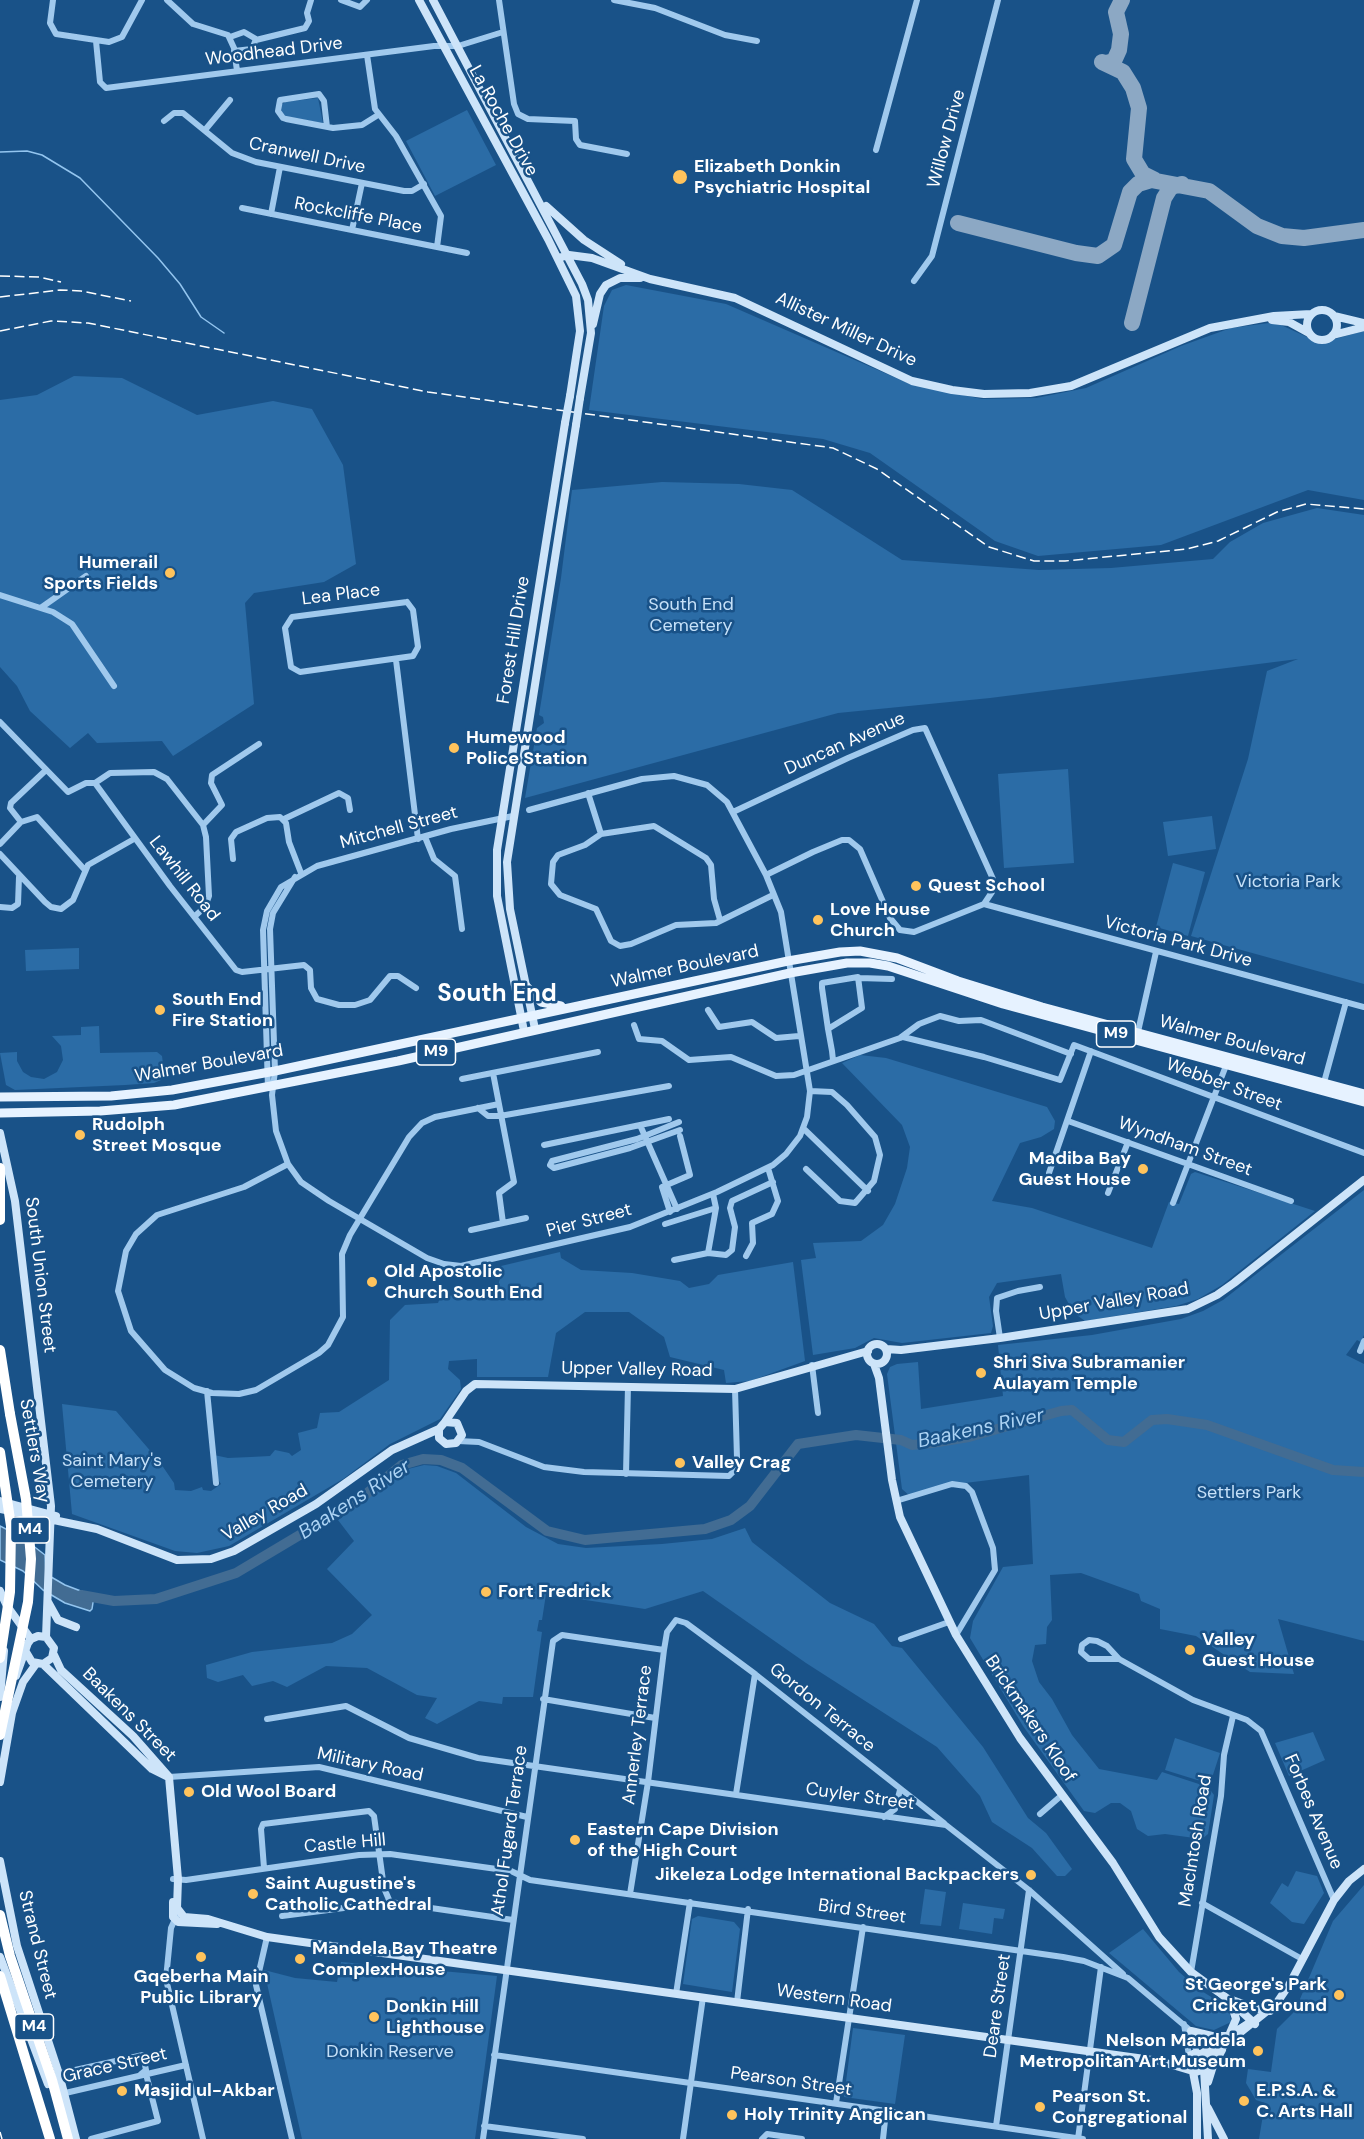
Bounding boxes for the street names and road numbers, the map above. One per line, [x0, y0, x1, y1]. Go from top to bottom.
street label: Woodhead Drive [204, 33, 344, 71]
street label: La Roche Drive [464, 62, 542, 180]
street label: Willow Drive [923, 87, 971, 191]
street label: Cranwell Drive [247, 133, 367, 179]
street label: Rockcliffe Place [292, 193, 424, 239]
street label: Allister Miller Drive [772, 288, 920, 372]
street label: Forest Hill Drive [493, 575, 535, 705]
street label: Lea Place [301, 579, 381, 611]
street label: Duncan Avenue [781, 708, 909, 780]
street label: Mitchell Street [338, 802, 460, 854]
street label: Lawhill Road [144, 832, 224, 926]
street label: Victoria Park Drive [1102, 912, 1254, 972]
street label: Walmer Boulevard [609, 941, 761, 993]
street label: Walmer Boulevard [1157, 1011, 1307, 1071]
road number: M9 [1096, 1021, 1136, 1047]
road number: M9 [416, 1039, 456, 1065]
street label: Walmer Boulevard [133, 1040, 285, 1088]
street label: Webber Street [1163, 1054, 1285, 1116]
street label: Wyndham Street [1115, 1113, 1255, 1181]
street label: South Union Street [20, 1196, 60, 1354]
street label: Pier Street [544, 1199, 634, 1243]
street label: Upper Valley Road [1038, 1278, 1190, 1326]
street label: Upper Valley Road [561, 1358, 713, 1382]
street label: Settlers Way [14, 1397, 54, 1505]
street label: Valley Road [218, 1480, 312, 1546]
road number: M4 [10, 1517, 50, 1543]
street label: Brickmakers Kloof [980, 1652, 1080, 1786]
street label: Gordon Terrace [765, 1659, 879, 1757]
street label: Baakens Street [77, 1663, 181, 1767]
street label: Annerley Terrace [619, 1664, 657, 1806]
street label: Military Road [315, 1743, 425, 1787]
street label: Athol Fugard Terrace [487, 1744, 533, 1918]
street label: Forbes Avenue [1279, 1751, 1347, 1873]
street label: MacIntosh Road [1175, 1773, 1217, 1909]
street label: Cuyler Street [804, 1779, 916, 1815]
street label: Castle Hill [303, 1830, 387, 1858]
street label: Strand Street [13, 1888, 61, 2002]
street label: Bird Street [817, 1895, 907, 1929]
street label: Deare Street [980, 1953, 1016, 2059]
street label: Western Road [775, 1980, 893, 2018]
road number: M4 [15, 2014, 54, 2040]
street label: Grace Street [61, 2044, 169, 2088]
street label: Pearson Street [729, 2063, 853, 2101]

